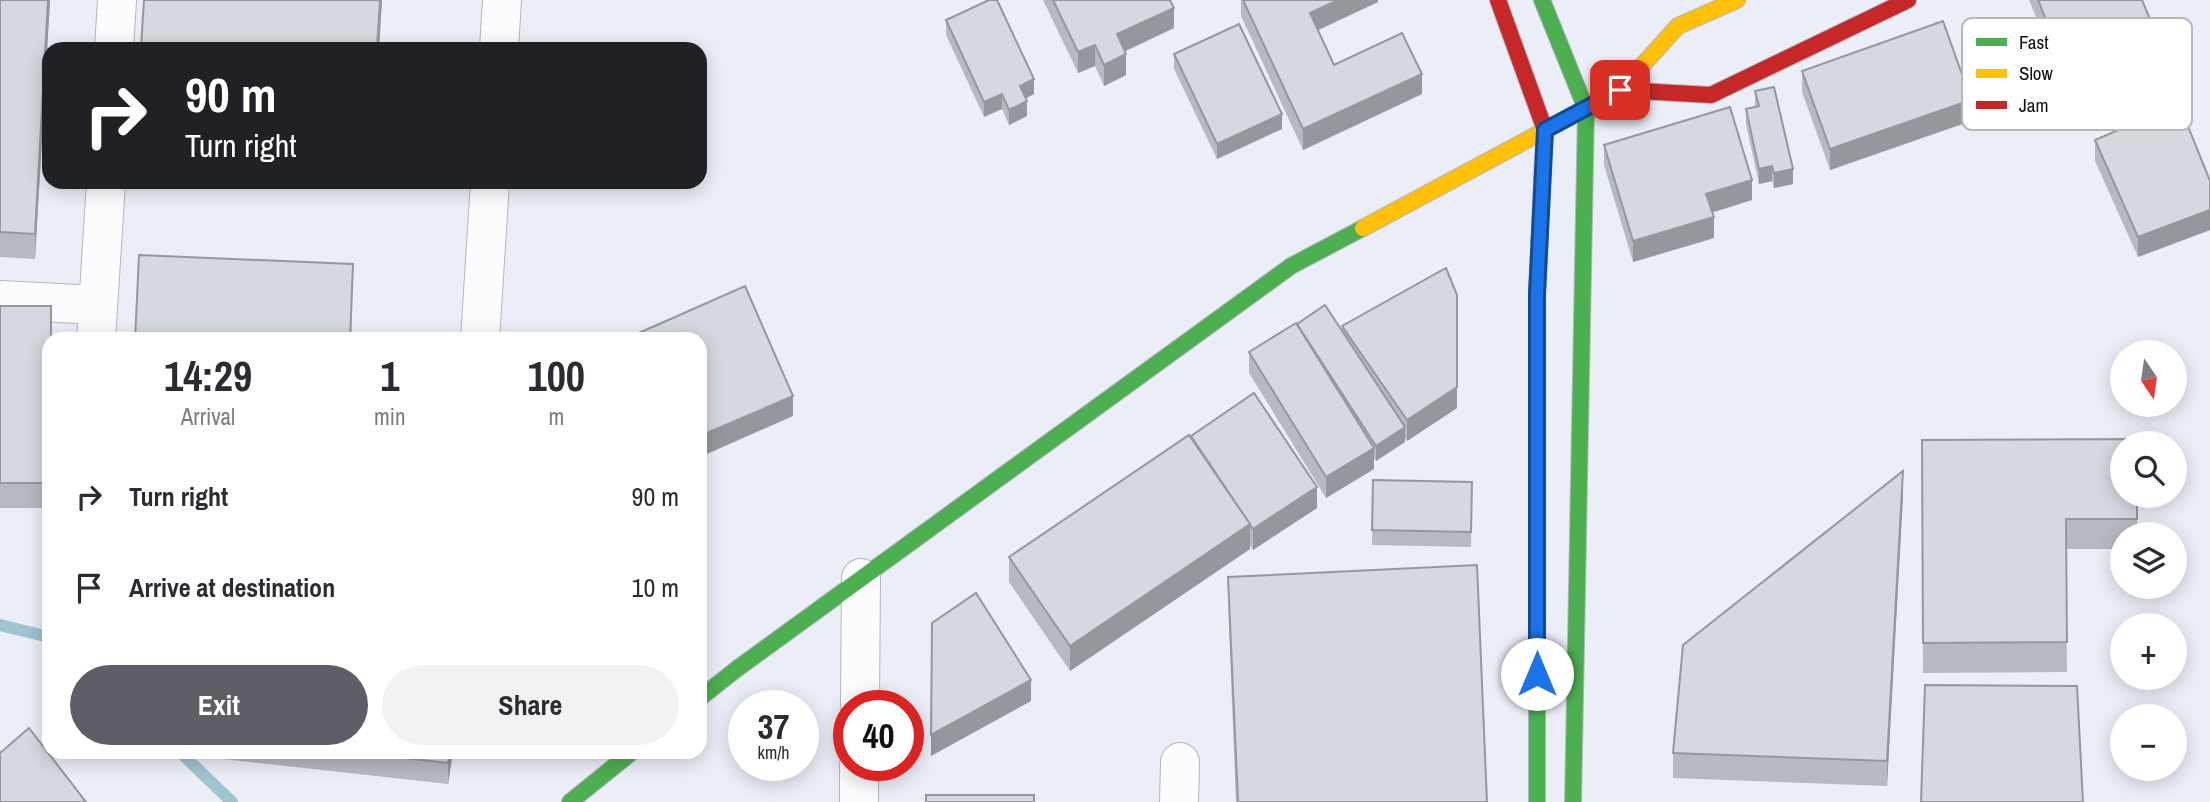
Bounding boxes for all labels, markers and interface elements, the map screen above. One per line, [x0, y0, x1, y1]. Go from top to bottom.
legend [1962, 18, 2192, 130]
text: Fast [2019, 29, 2049, 55]
pin [1590, 60, 1650, 120]
text: Slow [2019, 60, 2054, 86]
text: 90 m [185, 61, 277, 127]
icon: right [70, 70, 161, 161]
icon: arrive [1601, 71, 1639, 109]
text: Jam [2019, 92, 2048, 118]
text: Turn right [185, 124, 297, 167]
north arrow [2110, 340, 2188, 416]
map controls [2110, 340, 2187, 781]
text: 14:29 [164, 348, 252, 404]
text: 1 [380, 348, 399, 404]
text: 100 [528, 348, 585, 404]
text: Arrival [181, 401, 235, 432]
text: min [374, 401, 406, 432]
text: m [548, 401, 564, 432]
button: search [2110, 431, 2187, 508]
icon: right [70, 478, 108, 516]
text: Turn right [129, 479, 228, 514]
text: 90 m [632, 479, 679, 514]
button: layers [2110, 522, 2187, 599]
icon: arrive [70, 569, 108, 607]
text: Arrive at destination [129, 570, 335, 605]
text: 10 m [632, 570, 679, 605]
button: + [2110, 613, 2187, 690]
position arrow [1500, 637, 1574, 711]
button: Exit [70, 665, 368, 745]
button: Share [382, 665, 679, 745]
speed limit sign: 40 [833, 690, 924, 781]
text: 37 [758, 703, 789, 750]
button: − [2110, 704, 2187, 781]
text: km/h [758, 740, 790, 765]

